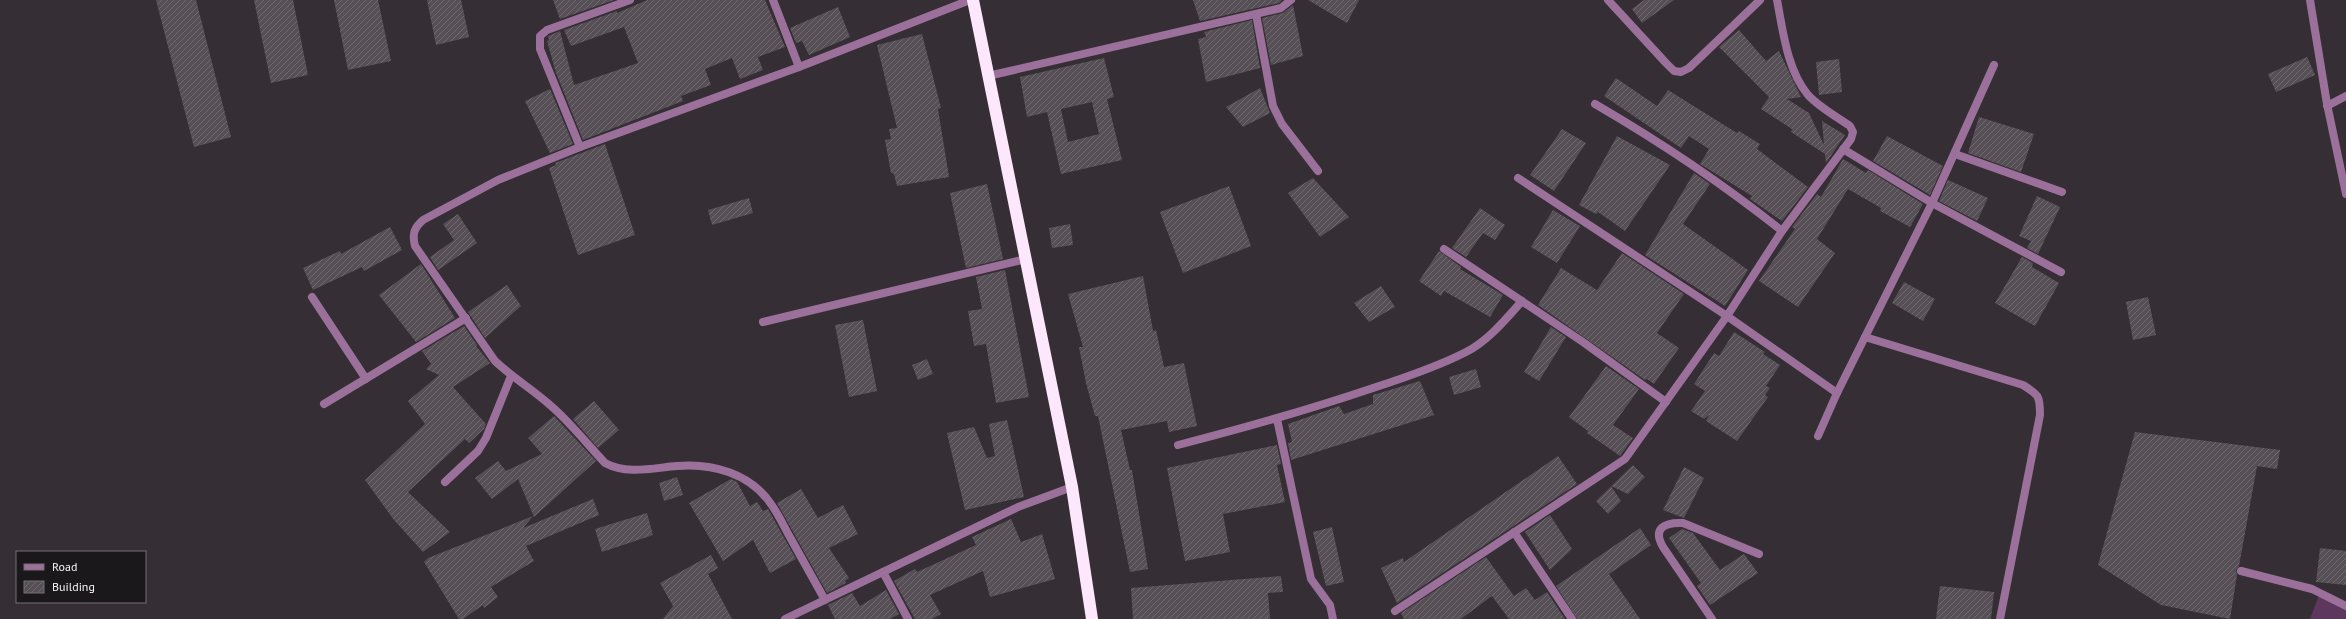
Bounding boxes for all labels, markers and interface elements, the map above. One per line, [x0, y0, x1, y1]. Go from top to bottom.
legend [16, 551, 146, 603]
text: Road [52, 559, 77, 574]
text: Building [52, 579, 95, 594]

